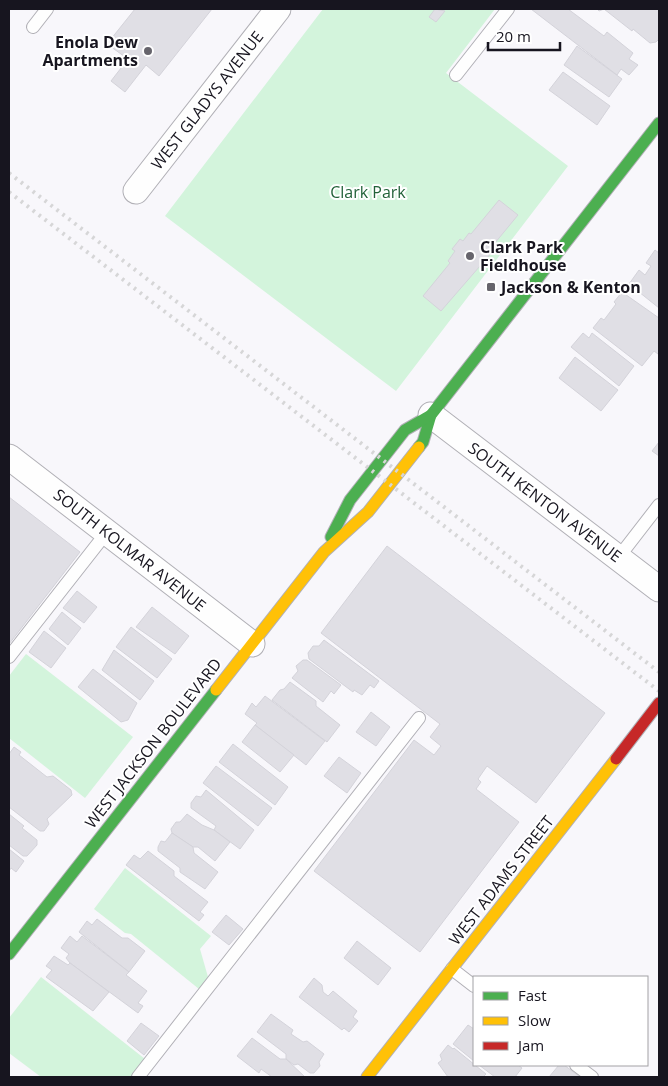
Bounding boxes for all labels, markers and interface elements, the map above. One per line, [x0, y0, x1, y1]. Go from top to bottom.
scale bar [488, 20, 560, 52]
street label: WEST GLADYS AVENUE [146, 26, 268, 174]
text: 20 m [496, 26, 531, 46]
place label: Enola Dew Apartments [42, 31, 138, 71]
marker: Enola Dew Apartments [142, 45, 154, 57]
park label: Clark Park [330, 181, 406, 203]
place label: Clark Park Fieldhouse [480, 236, 566, 276]
marker: Clark Park Fieldhouse [464, 250, 476, 262]
place label: Jackson & Kenton [499, 276, 641, 298]
marker: Jackson & Kenton [485, 281, 497, 293]
street label: SOUTH KENTON AVENUE [464, 437, 626, 567]
street label: SOUTH KOLMAR AVENUE [49, 483, 211, 617]
street label: WEST JACKSON BOULEVARD [80, 654, 226, 832]
street label: WEST ADAMS STREET [444, 811, 559, 949]
legend [473, 976, 648, 1066]
text: Fast [518, 985, 547, 1005]
text: Slow [518, 1010, 551, 1030]
text: Jam [516, 1035, 544, 1055]

